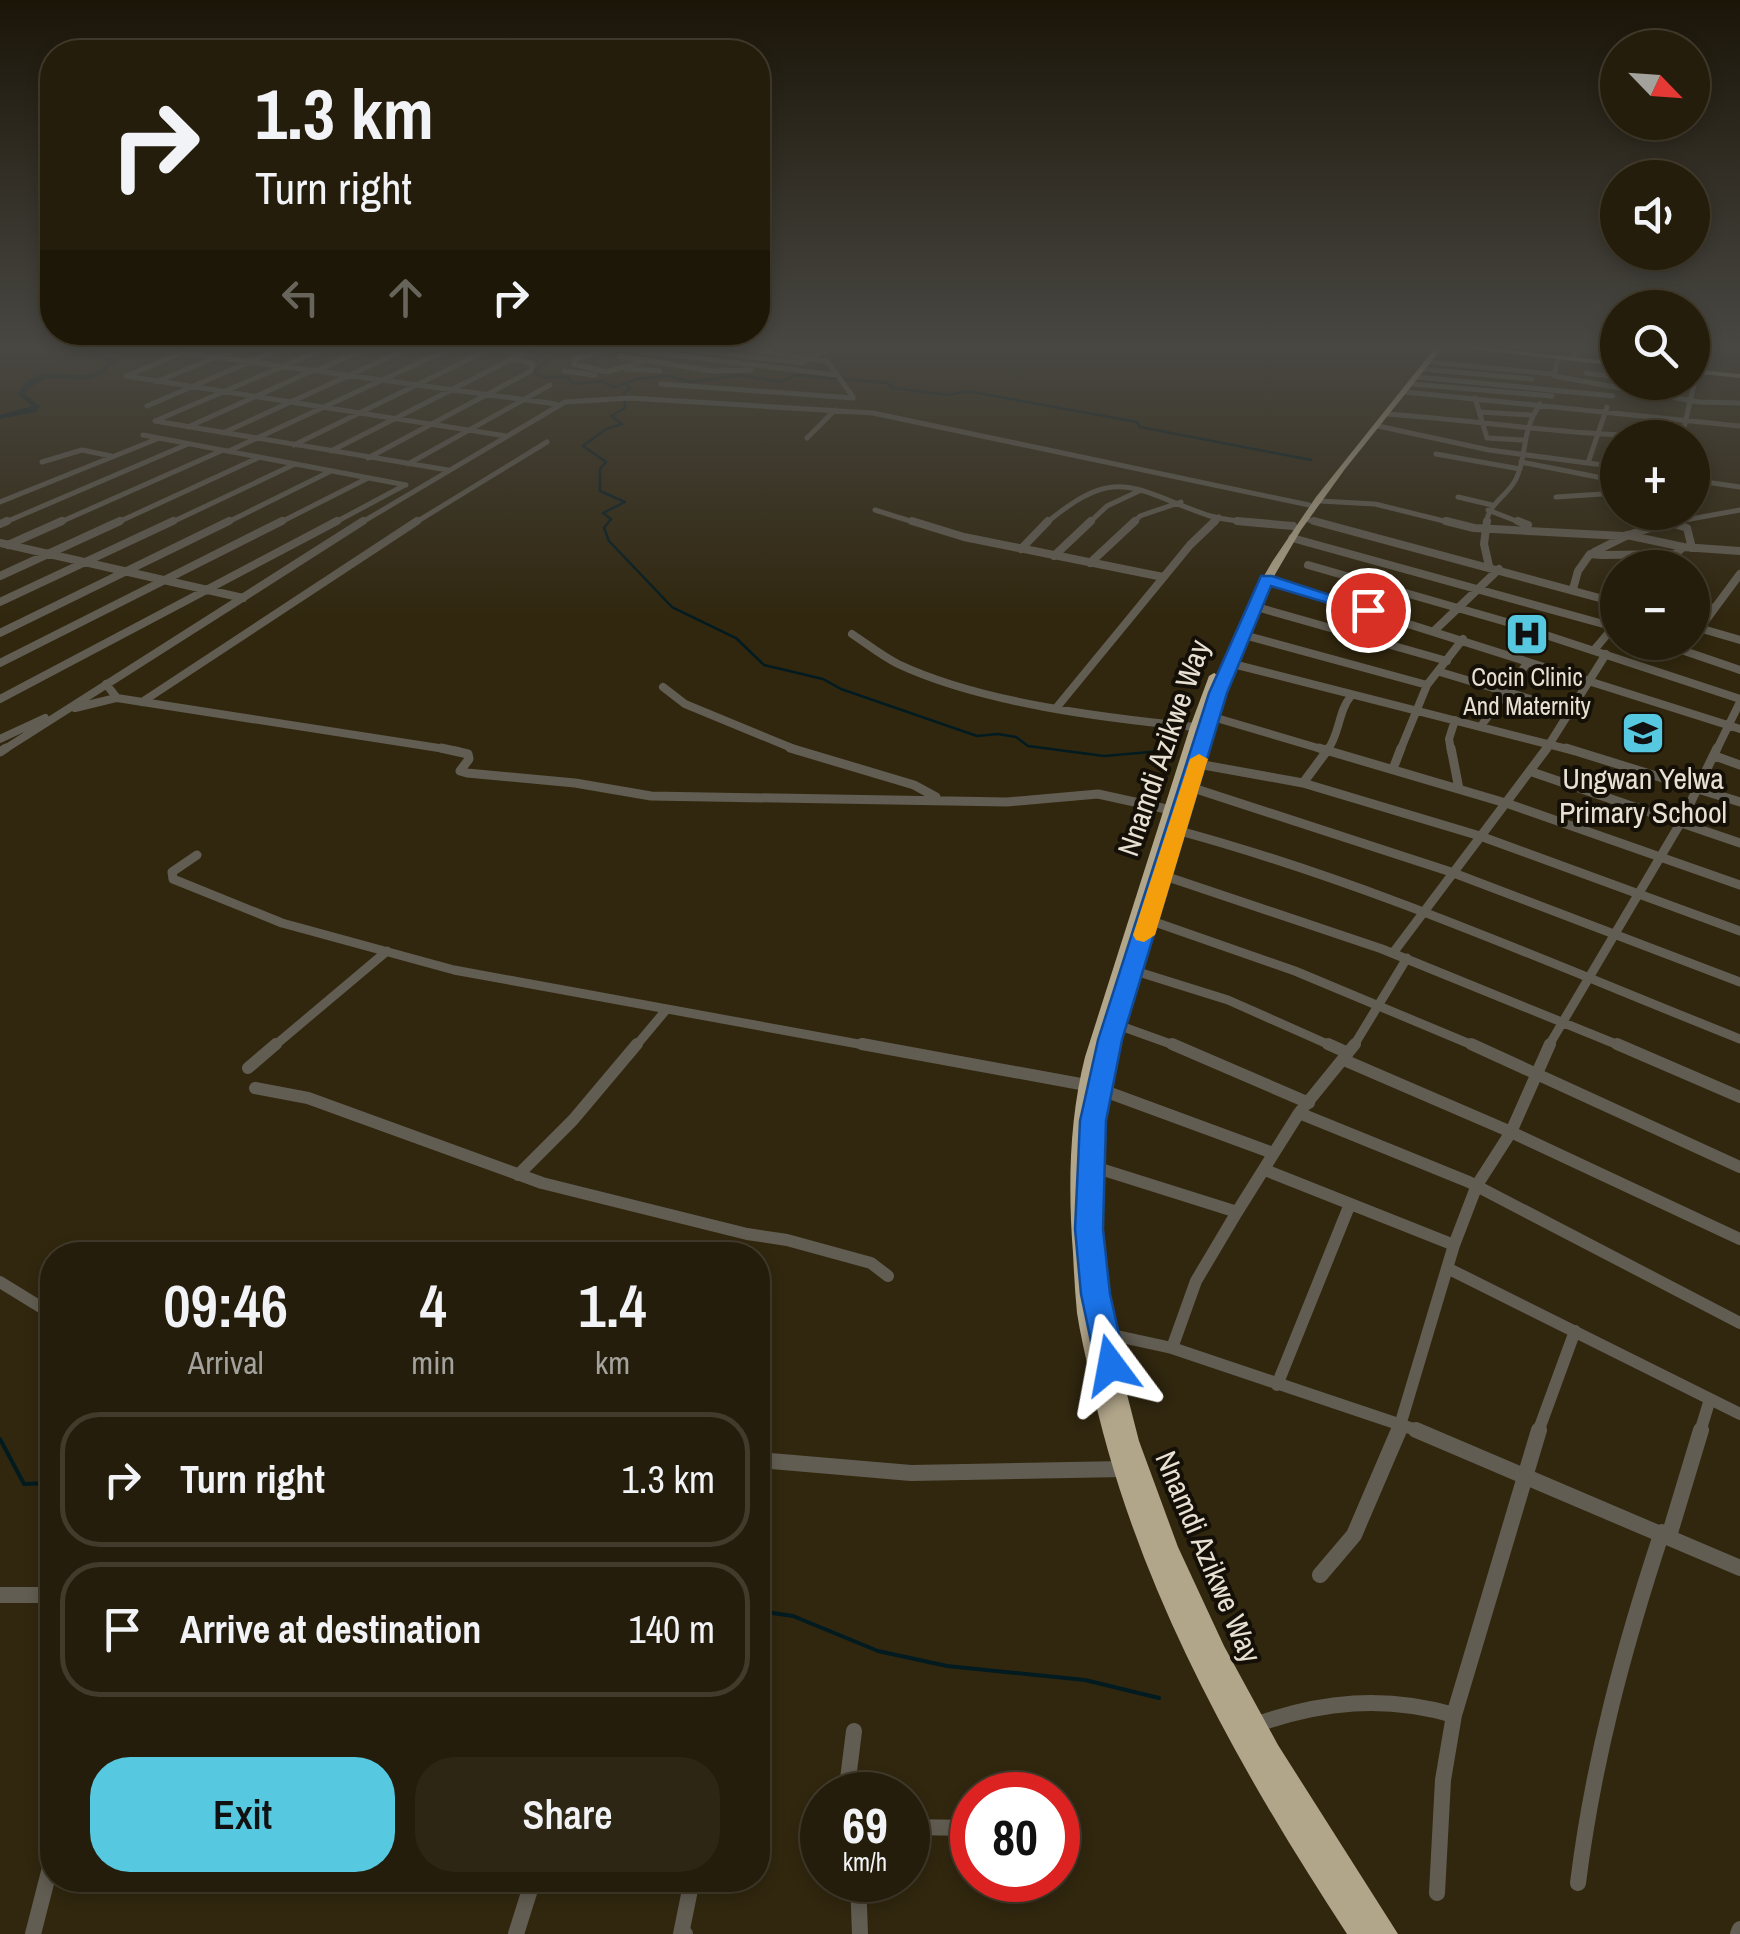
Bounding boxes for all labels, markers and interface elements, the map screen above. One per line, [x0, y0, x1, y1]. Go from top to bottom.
north arrow [1600, 30, 1710, 140]
map controls [1600, 30, 1710, 660]
text: 1.3 km [255, 67, 434, 161]
icon: right [90, 80, 220, 210]
text: Turn right [255, 157, 412, 218]
button: sound [1600, 160, 1710, 270]
icon: left [273, 270, 328, 325]
icon: ahead [378, 270, 433, 325]
icon: right [483, 270, 538, 325]
button: search [1600, 290, 1710, 400]
button: + [1600, 420, 1710, 530]
button: − [1600, 550, 1710, 660]
pin [1326, 568, 1411, 653]
icon: arrive [1341, 583, 1396, 638]
hospital icon: Cocin Clinic And Maternity [1504, 611, 1550, 657]
street label: Nnamdi Azikwe Way [1107, 634, 1219, 861]
place label: Cocin Clinic And Maternity [1462, 660, 1592, 723]
school or university icon: Ungwan Yelwa Primary School [1620, 710, 1666, 756]
place label: Ungwan Yelwa Primary School [1559, 758, 1727, 832]
text: 09:46 [163, 1265, 288, 1346]
text: 4 [420, 1265, 447, 1346]
text: 1.4 [578, 1265, 647, 1346]
position arrow [1059, 1313, 1163, 1417]
text: Arrival [188, 1341, 264, 1384]
text: min [411, 1341, 455, 1384]
text: km [595, 1341, 630, 1384]
street label: Nnamdi Azikwe Way [1146, 1445, 1272, 1669]
icon: right [95, 1452, 150, 1507]
text: Turn right [180, 1454, 325, 1505]
text: 1.3 km [621, 1454, 715, 1505]
icon: arrive [95, 1602, 150, 1657]
text: Arrive at destination [180, 1604, 481, 1655]
text: 140 m [628, 1604, 715, 1655]
button: Exit [90, 1757, 395, 1872]
button: Share [415, 1757, 720, 1872]
speed limit sign: 80 [950, 1772, 1080, 1902]
text: 69 [842, 1791, 888, 1859]
text: km/h [843, 1845, 887, 1879]

